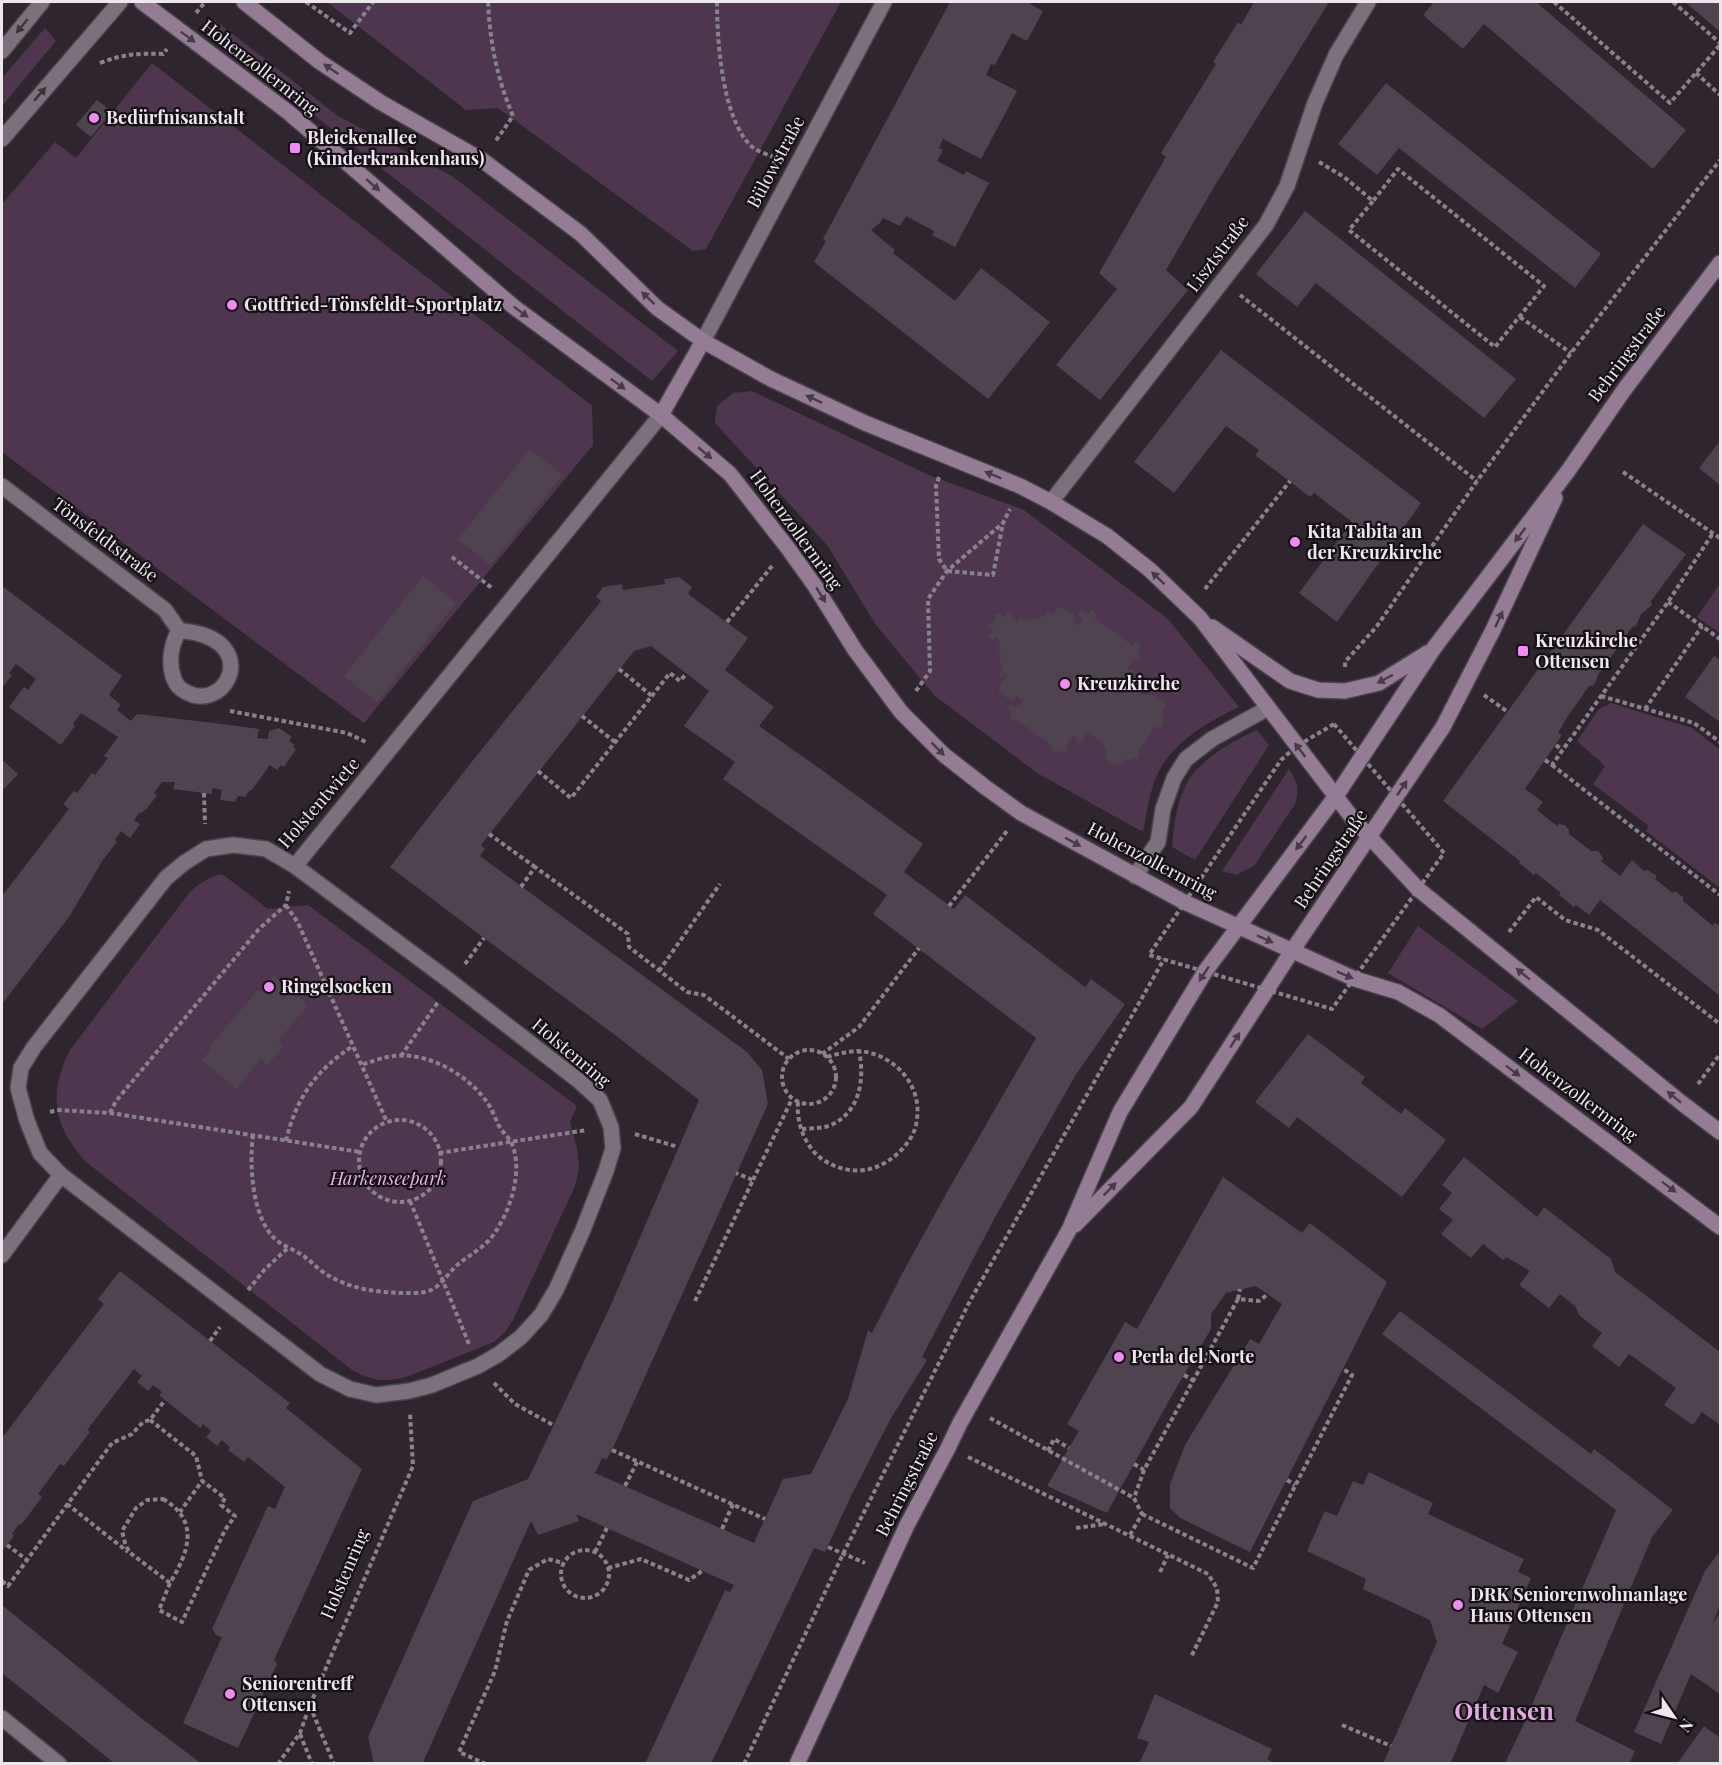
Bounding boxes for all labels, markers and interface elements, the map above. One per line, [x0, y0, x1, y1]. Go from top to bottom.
street label: Hohenzollernring [197, 14, 325, 121]
one-way arrow [16, 18, 29, 33]
one-way arrow [180, 31, 196, 43]
one-way arrow [324, 63, 340, 75]
one-way arrow [33, 86, 46, 102]
place label: Bedürfnisanstalt [106, 105, 245, 129]
marker: Bedürfnisanstalt [87, 111, 101, 125]
street label: Bülowstraße [741, 111, 809, 212]
place label: Bleickenallee (Kinderkrankenhaus) [307, 125, 485, 170]
marker: Bleickenallee (Kinderkrankenhaus) [288, 141, 302, 155]
one-way arrow [365, 179, 381, 192]
street label: Lisztstraße [1181, 210, 1254, 297]
place label: Gottfried-Tönsfeldt-Sportplatz [244, 292, 502, 316]
one-way arrow [641, 292, 655, 306]
marker: Gottfried-Tönsfeldt-Sportplatz [225, 298, 239, 312]
street label: Behringstraße [1582, 300, 1670, 407]
one-way arrow [513, 306, 529, 319]
one-way arrow [609, 378, 625, 390]
one-way arrow [805, 395, 822, 404]
one-way arrow [697, 446, 712, 459]
street label: Hohenzollernring [745, 465, 849, 595]
one-way arrow [984, 470, 1002, 479]
street label: Tönsfeldtstraße [48, 492, 163, 587]
place label: Kita Tabita an der Kreuzkirche [1307, 519, 1442, 564]
one-way arrow [1514, 527, 1526, 542]
marker: Kita Tabita an der Kreuzkirche [1288, 535, 1302, 549]
one-way arrow [1150, 571, 1165, 585]
one-way arrow [815, 587, 826, 603]
one-way arrow [1494, 610, 1503, 627]
place label: Kreuzkirche Ottensen [1535, 628, 1638, 673]
marker: Kreuzkirche Ottensen [1516, 644, 1530, 658]
place label: Kreuzkirche [1077, 671, 1180, 695]
one-way arrow [1376, 674, 1393, 684]
marker: Kreuzkirche [1058, 677, 1072, 691]
one-way arrow [931, 742, 945, 756]
one-way arrow [1293, 742, 1306, 758]
street label: Holstentwiete [272, 752, 364, 853]
one-way arrow [1396, 780, 1407, 796]
street label: Behringstraße [1288, 804, 1372, 913]
street label: Hohenzollernring [1084, 816, 1222, 905]
one-way arrow [1295, 835, 1307, 851]
one-way arrow [1064, 837, 1081, 847]
one-way arrow [1257, 934, 1275, 944]
one-way arrow [1198, 966, 1209, 983]
one-way arrow [1515, 967, 1531, 980]
one-way arrow [1337, 970, 1354, 979]
place label: Ringelsocken [281, 974, 392, 998]
marker: Ringelsocken [262, 980, 276, 994]
street label: Holstenring [527, 1012, 616, 1093]
one-way arrow [1229, 1032, 1240, 1048]
street label: Hohenzollernring [1514, 1042, 1643, 1147]
one-way arrow [1505, 1064, 1521, 1077]
one-way arrow [1666, 1090, 1682, 1103]
park label: Harkenseepark [329, 1166, 446, 1190]
one-way arrow [1103, 1181, 1117, 1196]
one-way arrow [1662, 1181, 1677, 1193]
place label: Perla del Norte [1131, 1344, 1254, 1368]
marker: Perla del Norte [1112, 1350, 1126, 1364]
street label: Behringstraße [869, 1427, 943, 1540]
street label: Holstenring [314, 1524, 374, 1622]
place label: DRK Seniorenwohnanlage Haus Ottensen [1470, 1582, 1687, 1627]
marker: DRK Seniorenwohnanlage Haus Ottensen [1451, 1598, 1465, 1612]
place label: Seniorentreff Ottensen [242, 1671, 354, 1716]
marker: Seniorentreff Ottensen [223, 1687, 237, 1701]
north arrow [1644, 1687, 1704, 1747]
district label: Ottensen [1454, 1694, 1554, 1726]
text: N [1675, 1715, 1699, 1737]

